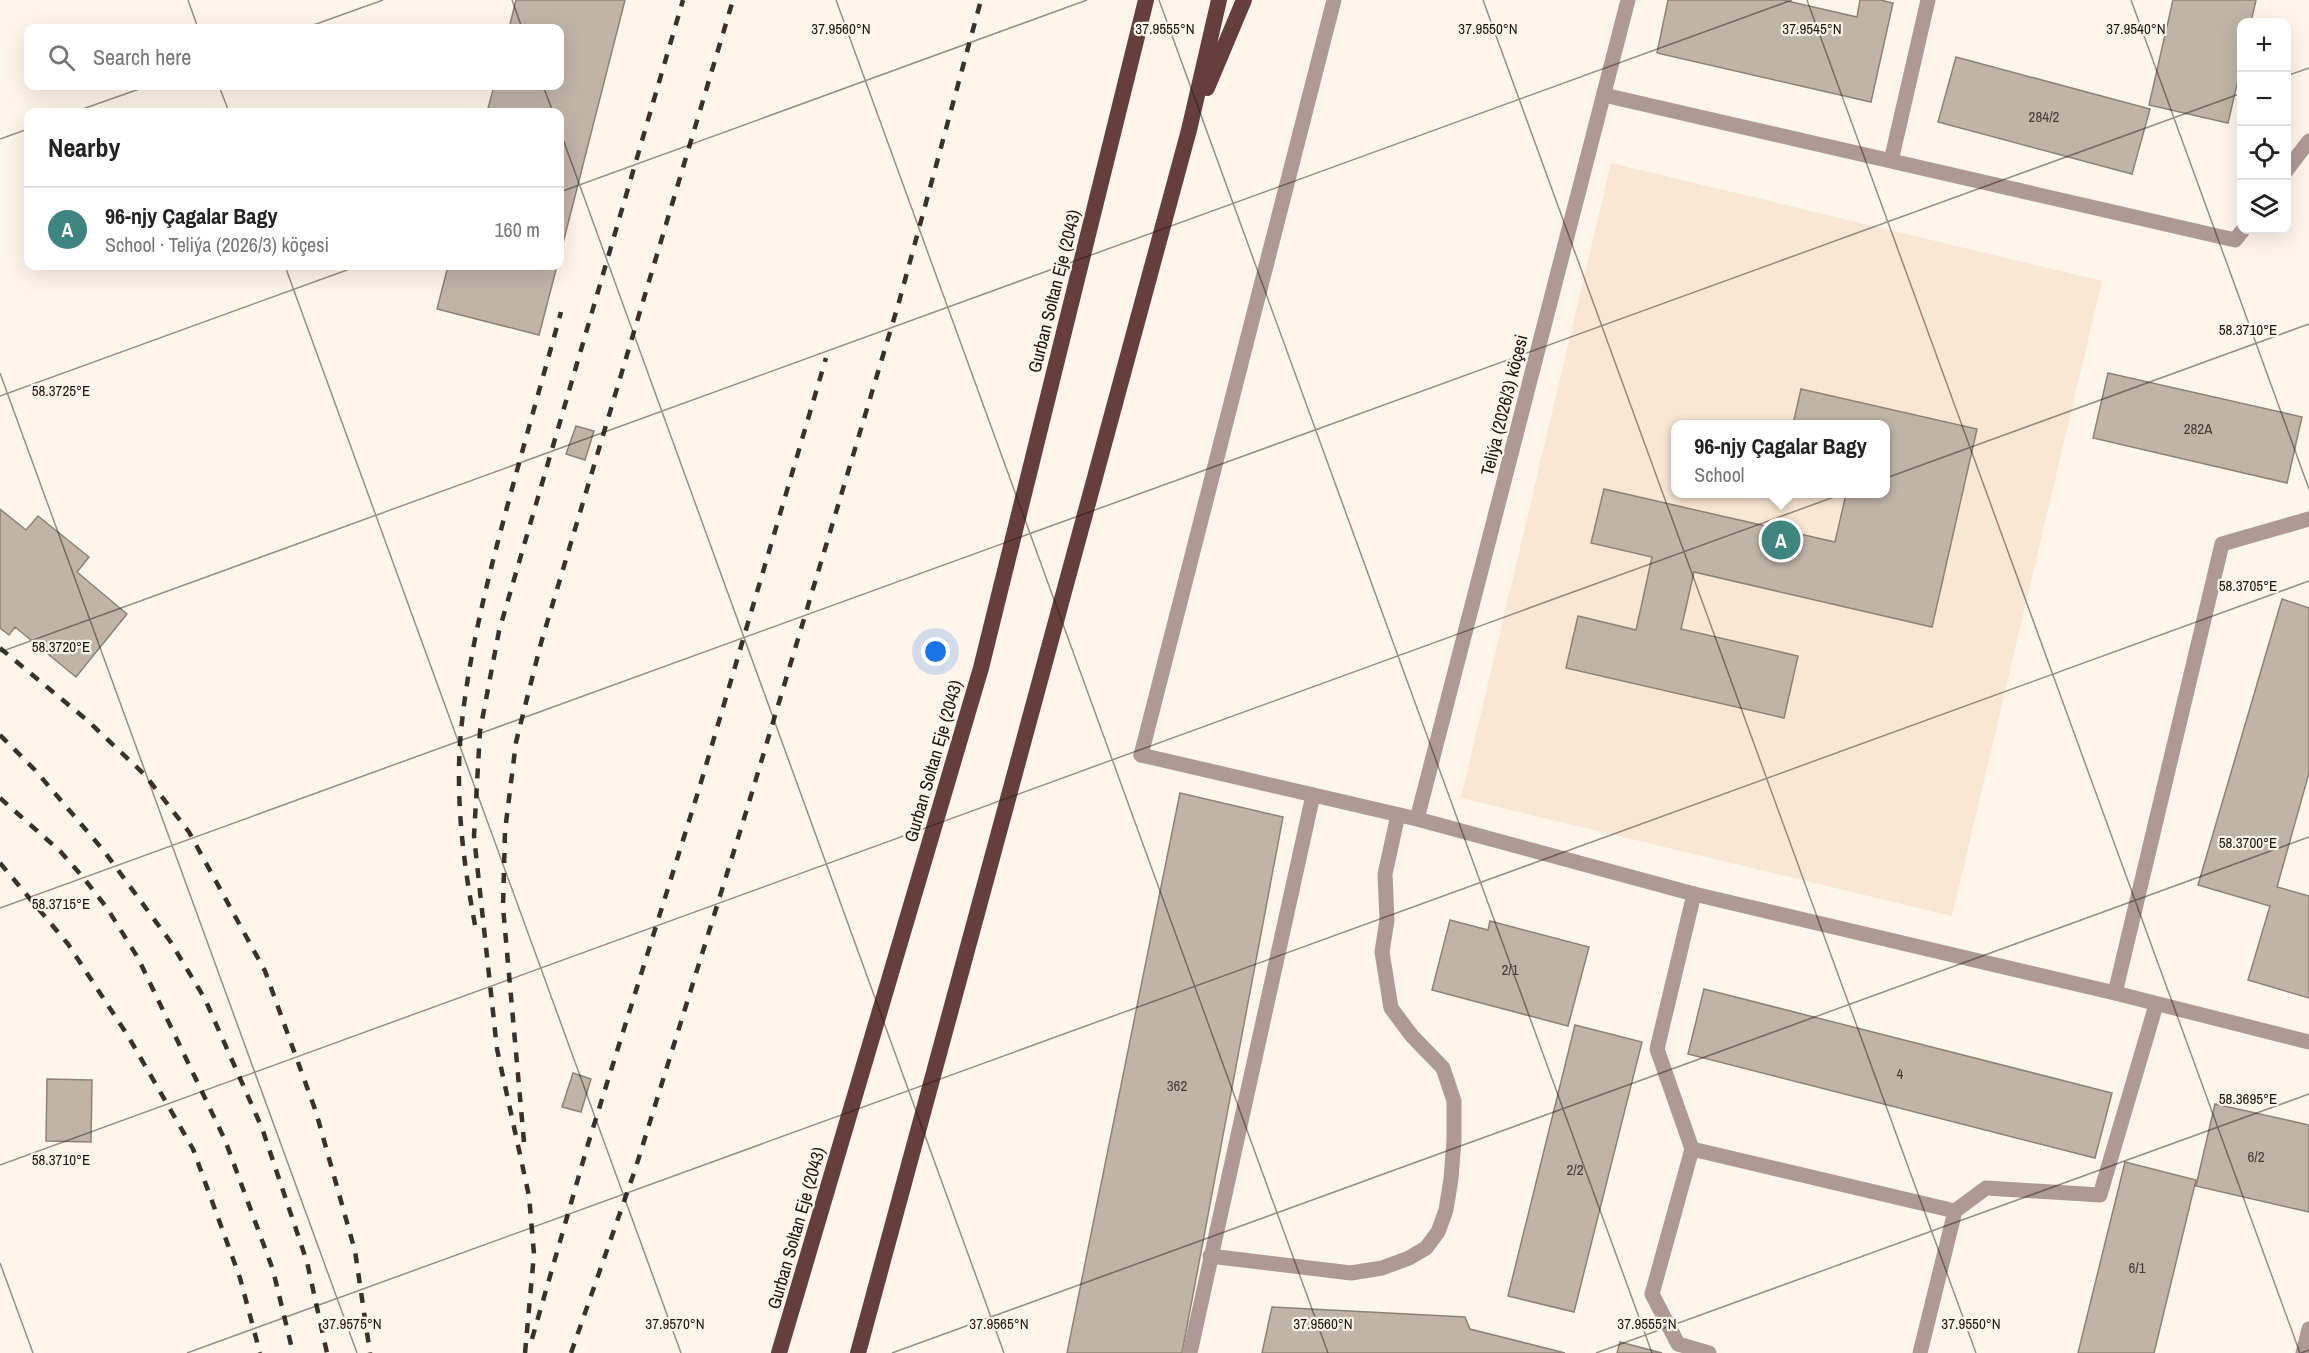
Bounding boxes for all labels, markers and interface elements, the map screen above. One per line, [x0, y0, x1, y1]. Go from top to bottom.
text: 37.9560°N [811, 18, 871, 39]
text: 37.9555°N [1135, 18, 1195, 39]
text: 37.9550°N [1458, 18, 1518, 39]
text: 37.9545°N [1782, 18, 1842, 39]
text: 37.9540°N [2106, 18, 2166, 39]
map controls [2237, 18, 2291, 234]
button: + [2237, 18, 2291, 72]
search box [24, 24, 564, 90]
icon: search [45, 41, 78, 74]
text: Search here [93, 42, 191, 72]
button: − [2237, 72, 2291, 126]
house number: 284/2 [2029, 106, 2060, 127]
button: locate [2237, 126, 2291, 180]
text: Nearby [48, 130, 120, 165]
button: layers [2237, 180, 2291, 234]
text: 96-njy Çagalar Bagy [105, 201, 277, 231]
street label: Gurban Soltan Eje (2043) [1022, 207, 1086, 375]
text: A [62, 216, 73, 243]
text: 160 m [494, 216, 540, 243]
text: School · Teliýa (2026/3) köçesi [105, 231, 329, 258]
text: 58.3710°E [2219, 319, 2277, 340]
street label: Teliýa (2026/3) köçesi [1474, 332, 1534, 478]
text: 58.3725°E [32, 380, 90, 401]
house number: 282A [2184, 418, 2213, 439]
popup [1671, 420, 1890, 498]
text: 96-njy Çagalar Bagy [1694, 431, 1867, 461]
text: School [1694, 461, 1744, 488]
pin: A [1762, 518, 1800, 562]
text: 58.3705°E [2219, 575, 2277, 596]
text: 58.3720°E [32, 636, 90, 657]
your location [921, 637, 950, 666]
street label: Gurban Soltan Eje (2043) [898, 677, 968, 845]
text: 58.3700°E [2219, 832, 2277, 853]
text: 58.3715°E [32, 893, 90, 914]
house number: 2/1 [1501, 959, 1519, 980]
house number: 4 [1897, 1063, 1904, 1084]
house number: 362 [1167, 1075, 1187, 1096]
text: 58.3695°E [2219, 1088, 2277, 1109]
street label: Gurban Soltan Eje (2043) [761, 1144, 831, 1312]
house number: 6/2 [2247, 1146, 2265, 1167]
text: 58.3710°E [32, 1149, 90, 1170]
house number: 2/2 [1566, 1159, 1584, 1180]
house number: 6/1 [2128, 1257, 2146, 1278]
text: 37.9575°N [322, 1313, 382, 1334]
text: 37.9570°N [645, 1313, 705, 1334]
text: 37.9565°N [969, 1313, 1029, 1334]
text: 37.9560°N [1293, 1313, 1353, 1334]
text: 37.9555°N [1617, 1313, 1677, 1334]
text: 37.9550°N [1941, 1313, 2001, 1334]

